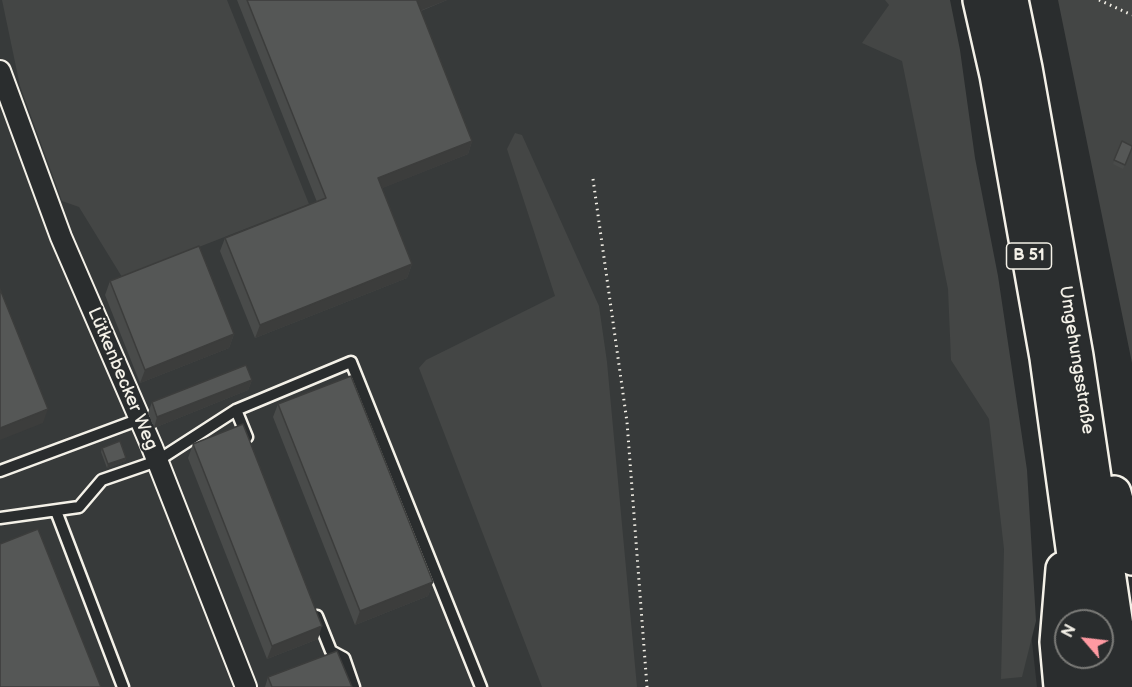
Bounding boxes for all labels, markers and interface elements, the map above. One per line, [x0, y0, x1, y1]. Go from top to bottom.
road number: B 51 [1006, 243, 1052, 269]
street label: Umgehungsstraße [1054, 284, 1098, 436]
street label: Lütkenbecker Weg [82, 304, 162, 454]
north arrow [1054, 609, 1114, 669]
text: N [1058, 621, 1081, 641]

